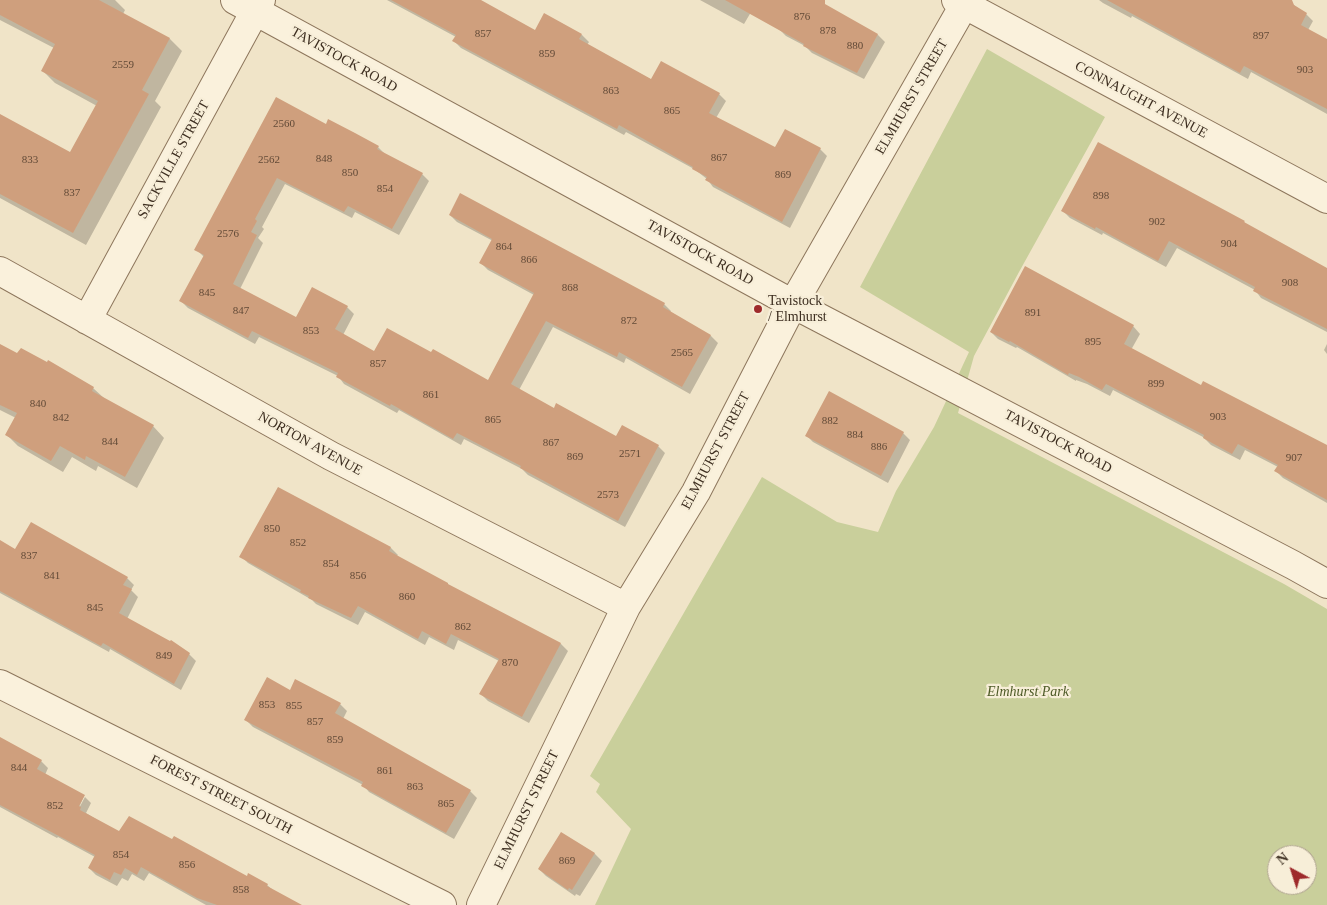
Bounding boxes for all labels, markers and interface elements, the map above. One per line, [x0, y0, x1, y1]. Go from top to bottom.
house number: 876 [794, 10, 810, 24]
street label: TAVISTOCK ROAD [288, 24, 400, 96]
house number: 878 [820, 24, 836, 38]
house number: 857 [475, 27, 491, 41]
house number: 897 [1253, 29, 1269, 43]
street label: ELMHURST STREET [872, 36, 952, 158]
house number: 880 [847, 39, 863, 53]
house number: 859 [539, 47, 555, 61]
house number: 2559 [112, 58, 134, 72]
street label: CONNAUGHT AVENUE [1072, 58, 1210, 142]
house number: 903 [1297, 63, 1313, 77]
house number: 863 [603, 84, 619, 98]
street label: SACKVILLE STREET [135, 98, 213, 222]
house number: 865 [664, 104, 680, 118]
house number: 2560 [273, 117, 295, 131]
house number: 867 [711, 151, 727, 165]
house number: 848 [316, 152, 332, 166]
house number: 833 [22, 153, 38, 167]
house number: 2562 [258, 153, 280, 167]
house number: 850 [342, 166, 358, 180]
house number: 869 [775, 168, 791, 182]
house number: 854 [377, 182, 393, 196]
house number: 837 [64, 186, 80, 200]
house number: 898 [1093, 189, 1109, 203]
house number: 902 [1149, 215, 1165, 229]
street label: TAVISTOCK ROAD [644, 217, 756, 289]
house number: 2576 [217, 227, 239, 241]
house number: 904 [1221, 237, 1237, 251]
house number: 864 [496, 240, 512, 254]
house number: 866 [521, 253, 537, 267]
house number: 908 [1282, 276, 1298, 290]
house number: 868 [562, 281, 578, 295]
house number: 845 [199, 286, 215, 300]
place label: Tavistock / Elmhurst [768, 293, 827, 326]
marker: Tavistock / Elmhurst [752, 303, 764, 315]
house number: 847 [233, 304, 249, 318]
house number: 891 [1025, 306, 1041, 320]
house number: 872 [621, 314, 637, 328]
house number: 853 [303, 324, 319, 338]
house number: 895 [1085, 335, 1101, 349]
house number: 2565 [671, 346, 693, 360]
house number: 857 [370, 357, 386, 371]
house number: 899 [1148, 377, 1164, 391]
house number: 861 [423, 388, 439, 402]
street label: ELMHURST STREET [678, 390, 754, 512]
house number: 840 [30, 397, 46, 411]
street label: TAVISTOCK ROAD [1001, 407, 1115, 477]
street label: NORTON AVENUE [255, 408, 365, 480]
house number: 903 [1210, 410, 1226, 424]
house number: 842 [53, 411, 69, 425]
house number: 865 [485, 413, 501, 427]
house number: 882 [822, 414, 838, 428]
house number: 884 [847, 428, 863, 442]
house number: 844 [102, 435, 118, 449]
house number: 867 [543, 436, 559, 450]
house number: 886 [871, 440, 887, 454]
house number: 2571 [619, 447, 641, 461]
house number: 869 [567, 450, 583, 464]
house number: 907 [1286, 451, 1302, 465]
house number: 2573 [597, 488, 619, 502]
house number: 850 [264, 522, 280, 536]
house number: 852 [290, 536, 306, 550]
house number: 837 [21, 549, 37, 563]
house number: 854 [323, 557, 339, 571]
house number: 841 [44, 569, 60, 583]
house number: 856 [350, 569, 366, 583]
house number: 860 [399, 590, 415, 604]
house number: 845 [87, 601, 103, 615]
house number: 862 [455, 620, 471, 634]
house number: 849 [156, 649, 172, 663]
house number: 870 [502, 656, 518, 670]
park label: Elmhurst Park [987, 684, 1069, 700]
house number: 853 [259, 698, 275, 712]
house number: 855 [286, 699, 302, 713]
house number: 857 [307, 715, 323, 729]
house number: 859 [327, 733, 343, 747]
street label: ELMHURST STREET [491, 748, 563, 872]
street label: FOREST STREET SOUTH [147, 752, 295, 838]
house number: 844 [11, 761, 27, 775]
house number: 861 [377, 764, 393, 778]
house number: 863 [407, 780, 423, 794]
house number: 865 [438, 797, 454, 811]
house number: 852 [47, 799, 63, 813]
north arrow [1267, 845, 1317, 895]
house number: 854 [113, 848, 129, 862]
text: N [1274, 850, 1291, 868]
house number: 869 [559, 854, 575, 868]
house number: 856 [179, 858, 195, 872]
house number: 858 [233, 883, 249, 897]

